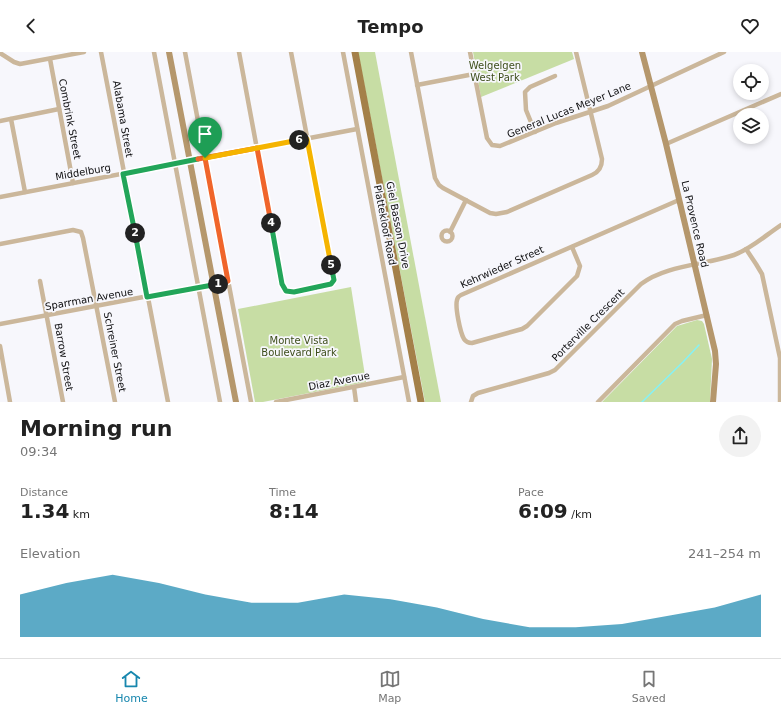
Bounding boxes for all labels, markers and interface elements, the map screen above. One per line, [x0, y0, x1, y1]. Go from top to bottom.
icon: back [20, 15, 42, 37]
icon: heart [739, 15, 761, 37]
text: Tempo [357, 16, 424, 37]
park label: Welgelgen West Park [469, 60, 521, 83]
map controls [733, 64, 769, 144]
button: locate [733, 64, 769, 100]
street label: Combrink Street [57, 78, 83, 160]
street label: Alabama Street [111, 80, 135, 158]
street label: General Lucas Meyer Lane [505, 80, 633, 140]
button: layers [733, 108, 769, 144]
pin [188, 117, 222, 158]
icon: arrive [194, 123, 216, 145]
pin: 6 [289, 130, 309, 150]
text: 6 [295, 133, 303, 146]
street label: Middelburg [54, 162, 112, 182]
street label: La Provence Road [680, 179, 710, 269]
street label: Giel Basson Drive [384, 181, 412, 269]
street label: Plattekloof Road [372, 184, 398, 266]
pin: 4 [261, 213, 281, 233]
text: 4 [267, 216, 275, 229]
pin: 2 [125, 223, 145, 243]
text: 2 [131, 226, 139, 239]
street label: Kehrwieder Street [459, 244, 545, 290]
pin: 5 [321, 255, 341, 275]
text: 5 [327, 258, 335, 271]
pin: 1 [208, 274, 228, 294]
text: 1 [214, 277, 222, 290]
street label: Sparrman Avenue [44, 286, 134, 312]
street label: Porterville Crescent [550, 286, 627, 363]
street label: Schreiner Street [102, 311, 128, 393]
street label: Barrow Street [53, 322, 75, 392]
park label: Monte Vista Boulevard Park [261, 335, 337, 358]
street label: Diaz Avenue [307, 370, 371, 392]
button: share [719, 415, 761, 457]
text: Morning run [20, 416, 172, 441]
text: 09:34 [20, 444, 57, 459]
text: Distance [20, 486, 68, 499]
text: Time [269, 486, 296, 499]
text: Pace [518, 486, 544, 499]
text: 1.34 [20, 499, 69, 523]
text: 8:14 [269, 499, 319, 523]
text: 6:09 [518, 499, 568, 523]
text: km [69, 508, 90, 521]
text: /km [568, 508, 592, 521]
text: Elevation [20, 546, 80, 561]
text: 241–254 m [688, 546, 761, 561]
tab: Home [115, 668, 148, 705]
tab: Map [378, 668, 401, 705]
tab: Saved [632, 668, 666, 705]

